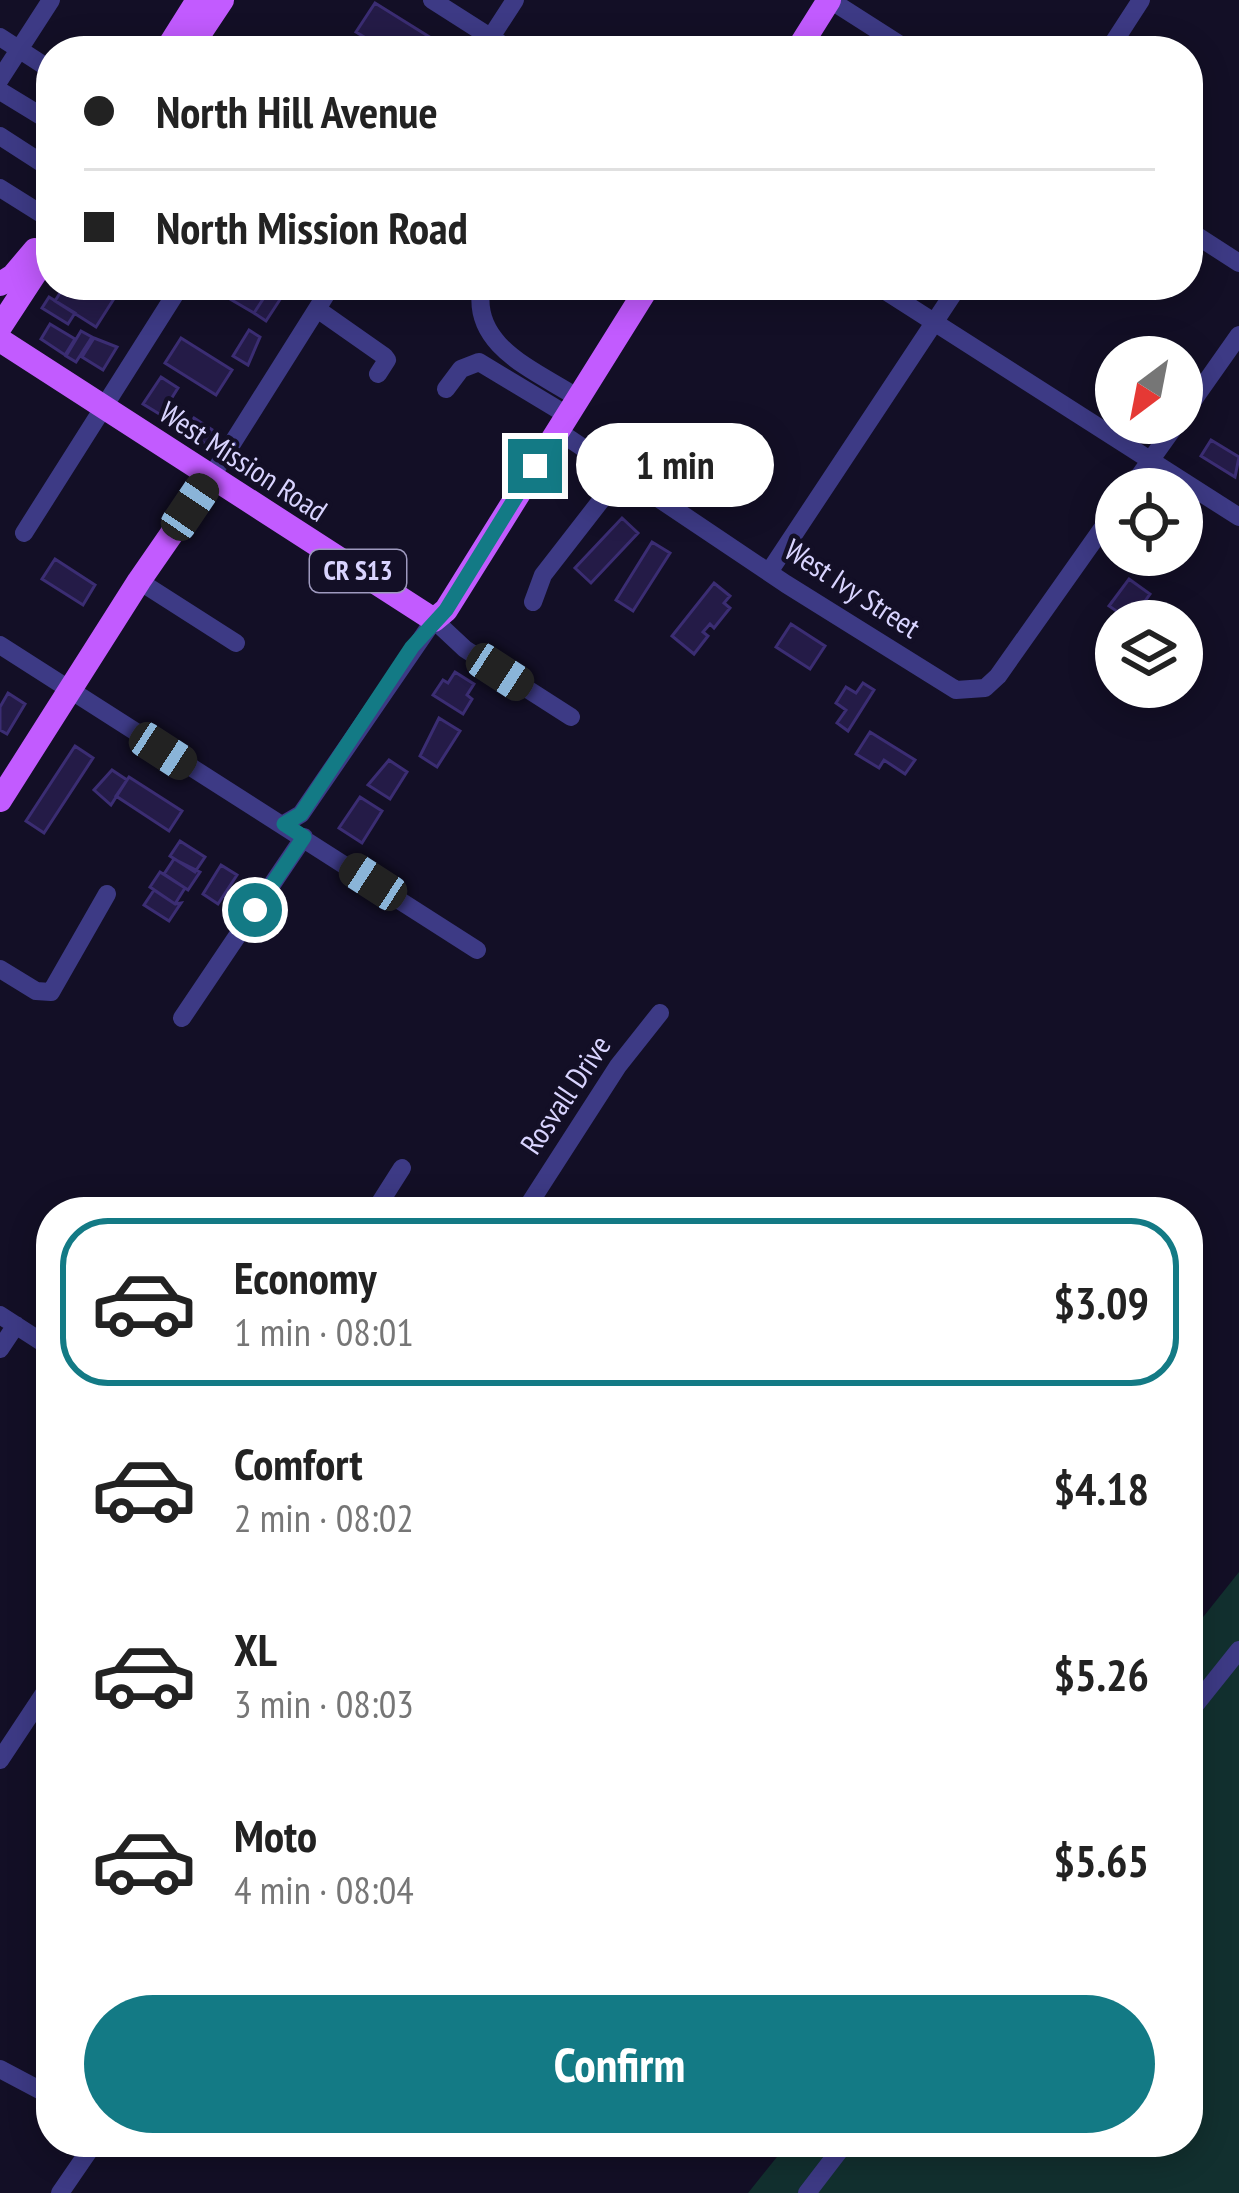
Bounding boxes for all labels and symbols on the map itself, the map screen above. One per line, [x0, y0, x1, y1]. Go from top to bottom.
north arrow [1095, 336, 1203, 444]
street label: West Mission Road [153, 392, 335, 529]
callout: 1 min [577, 424, 775, 508]
route end [508, 439, 562, 493]
car [155, 467, 225, 547]
street label: West Ivy Street [778, 529, 929, 646]
road number: CR S13 [310, 550, 406, 592]
car [460, 637, 540, 707]
car [123, 716, 203, 786]
car [333, 847, 413, 917]
route start [228, 883, 282, 937]
street label: Rosvall Drive [511, 1027, 619, 1161]

